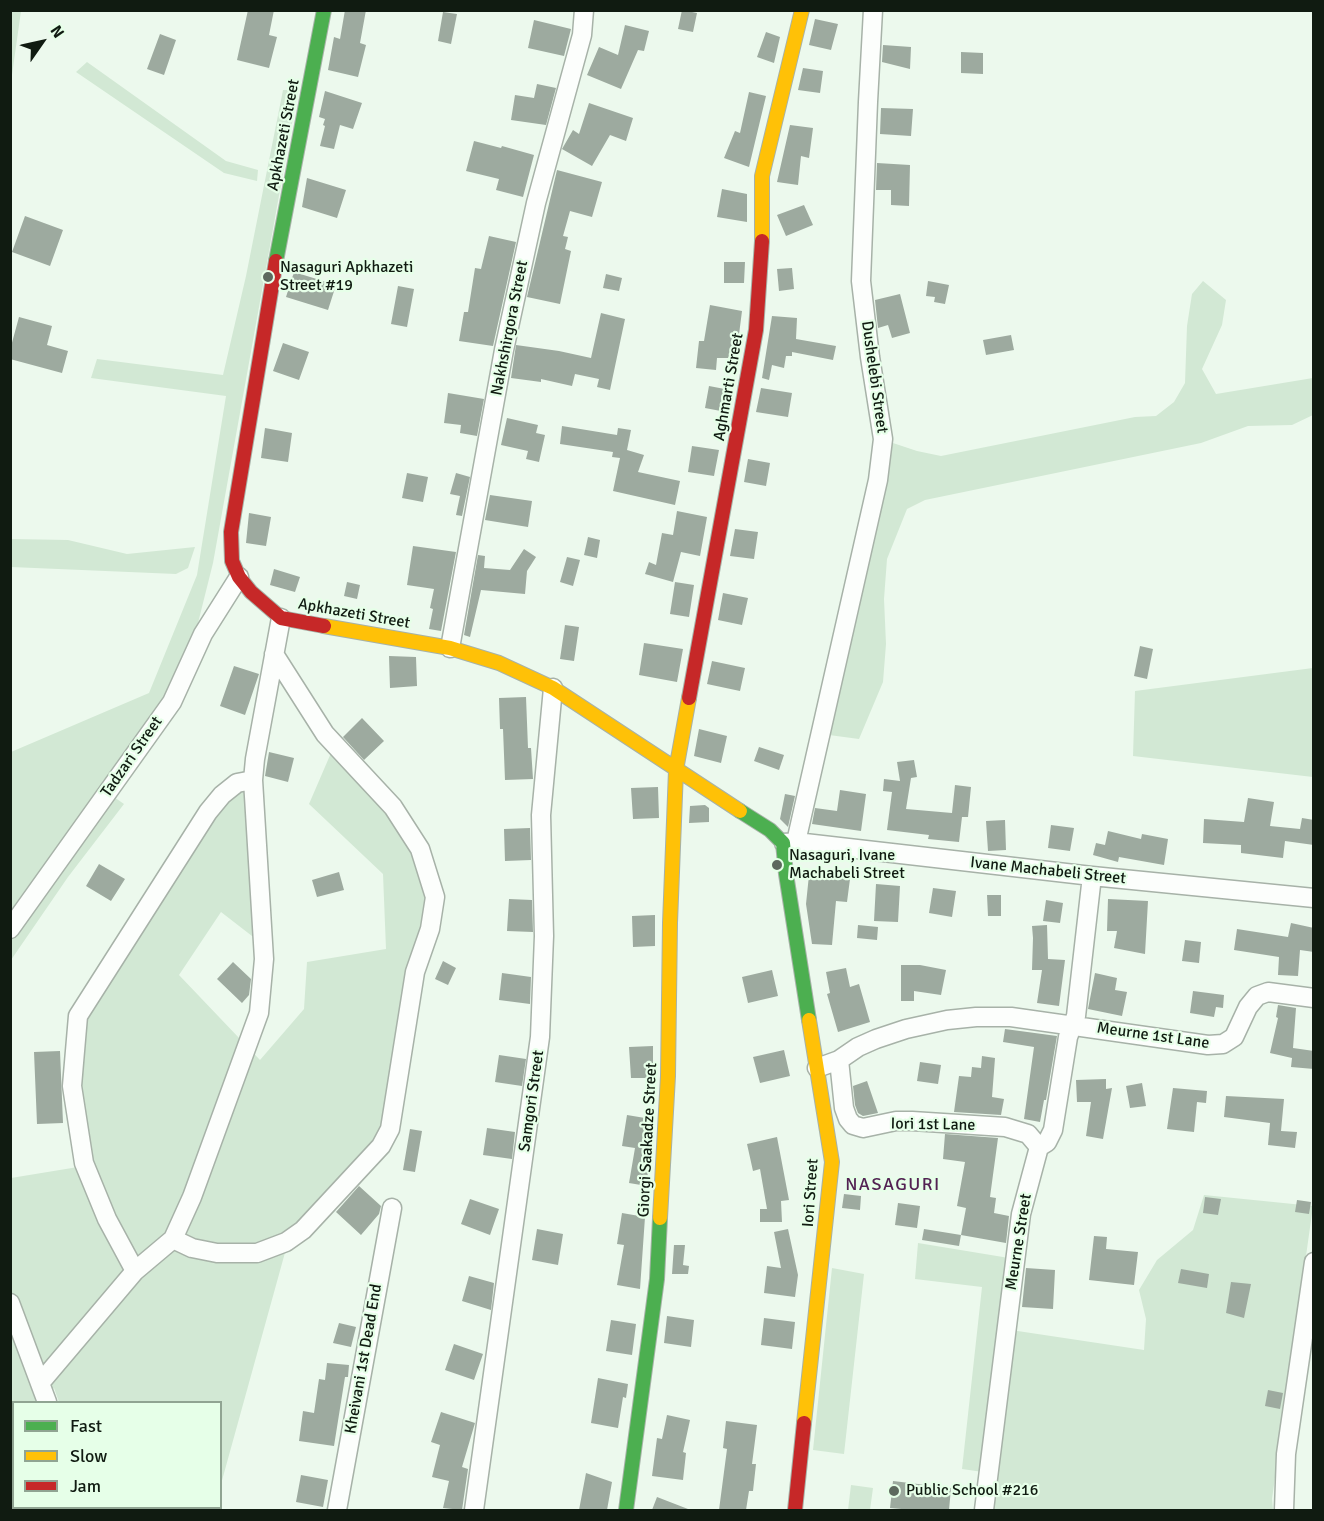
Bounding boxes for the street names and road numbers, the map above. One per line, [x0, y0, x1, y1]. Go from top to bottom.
street label: Apkhazeti Street [264, 78, 304, 192]
street label: Nakhshirgora Street [487, 259, 533, 397]
street label: Dushelebi Street [857, 320, 891, 434]
street label: Aghmarti Street [710, 332, 748, 442]
street label: Apkhazeti Street [297, 595, 411, 633]
street label: Tadzari Street [97, 713, 167, 801]
street label: Ivane Machabeli Street [969, 853, 1127, 889]
street label: Meurne 1st Lane [1095, 1019, 1211, 1053]
street label: Samgori Street [515, 1049, 549, 1153]
street label: Giorgi Saakadze Street [634, 1062, 662, 1218]
street label: Iori 1st Lane [890, 1115, 976, 1135]
street label: Iori Street [799, 1158, 823, 1228]
street label: Meurne Street [1002, 1192, 1036, 1292]
street label: Kheivani 1st Dead End [341, 1283, 387, 1435]

